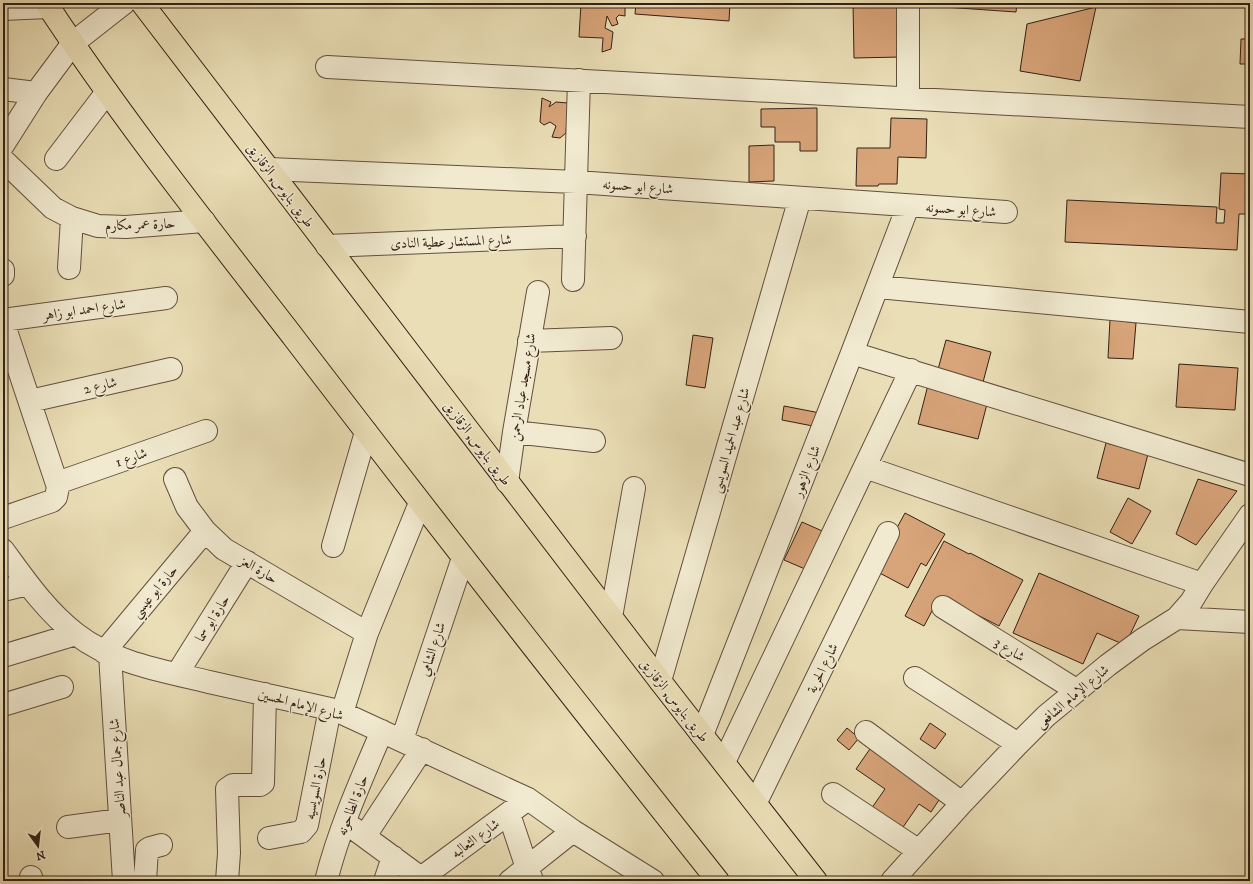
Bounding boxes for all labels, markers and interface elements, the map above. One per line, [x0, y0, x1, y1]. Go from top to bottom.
street label: طريق بنايوس, الزقازيق [242, 140, 318, 232]
street label: شارع ابو حسونه [602, 176, 674, 200]
street label: شارع ابو حسونه [925, 199, 997, 223]
street label: حارة عمر مكارم [104, 215, 176, 238]
street label: شارع المستشار عطية النادى [390, 231, 512, 255]
street label: شارع احمد ابو زاهر [40, 295, 127, 327]
street label: شارع مسجد عباد الرحمن [506, 332, 542, 443]
street label: شارع 2 [82, 373, 119, 401]
street label: شارع عبد الحميد السويسي [707, 385, 758, 496]
street label: طريق بنايوس, الزقازيق [439, 398, 515, 490]
street label: شارع الزهور [788, 443, 827, 502]
street label: شارع 1 [113, 444, 150, 474]
street label: حارة العز [235, 551, 281, 588]
street label: حارة ابو عيسي [127, 562, 185, 624]
street label: حارة ابو سما [191, 592, 234, 645]
street label: شارع الشامي [416, 620, 452, 679]
street label: شارع 3 [990, 634, 1028, 668]
street label: شارع الحرية [803, 640, 845, 697]
street label: طريق بنايوس, الزقازيق [636, 655, 713, 746]
street label: شارع الإمام الشافعى [1032, 661, 1115, 735]
street label: شارع الإمام الحسين [255, 685, 346, 728]
street label: شارع جمال عبد الناصر [106, 718, 133, 820]
street label: حارة السويسيه [301, 755, 331, 821]
street label: حارة الطاحونه [333, 772, 373, 838]
street label: شارع الثعالبه [448, 815, 505, 864]
north arrow [18, 826, 58, 866]
text: N [34, 847, 47, 863]

